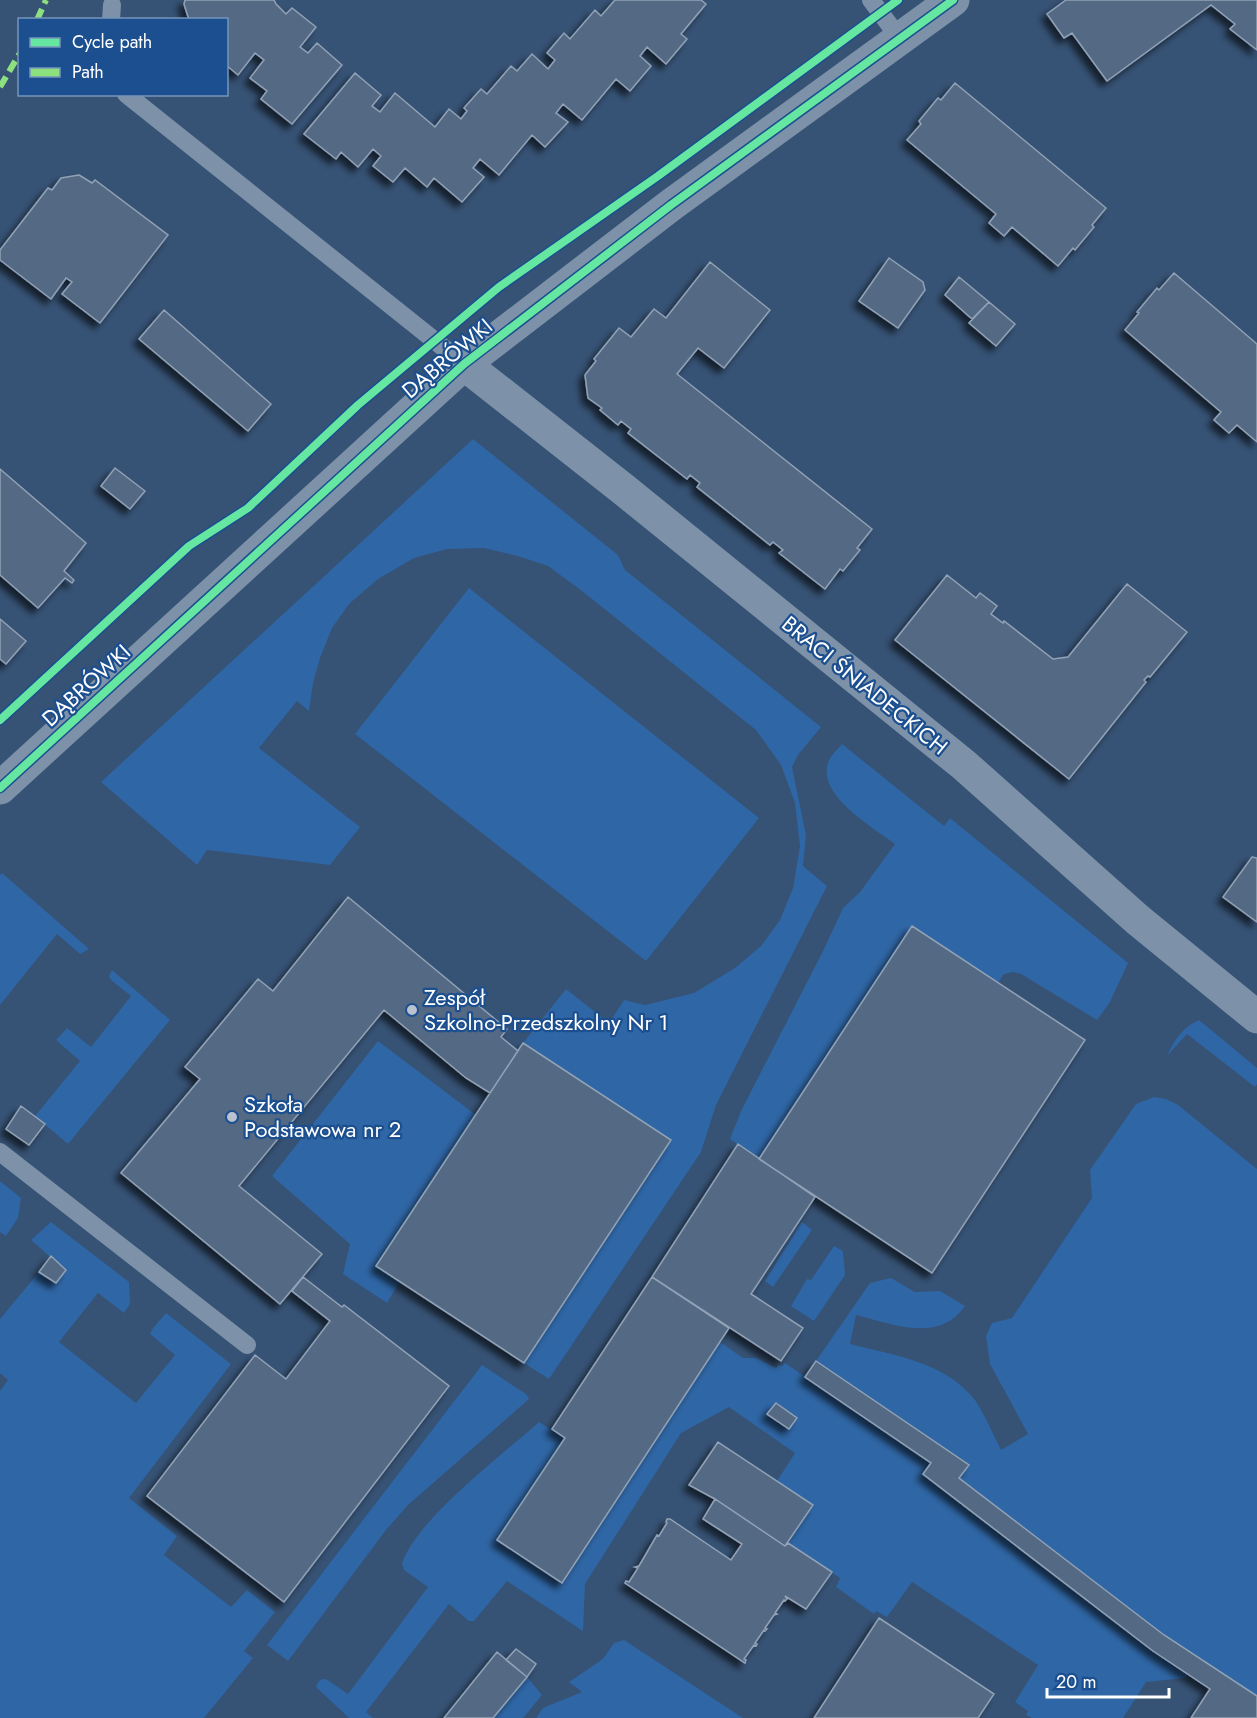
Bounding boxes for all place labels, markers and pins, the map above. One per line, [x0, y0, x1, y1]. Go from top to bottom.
place label: Zespół Szkolno-Przedszkolny Nr 1 [424, 981, 669, 1038]
marker: Zespół Szkolno-Przedszkolny Nr 1 [405, 1003, 419, 1017]
place label: Szkoła Podstawowa nr 2 [244, 1088, 401, 1145]
marker: Szkoła Podstawowa nr 2 [225, 1110, 239, 1124]

